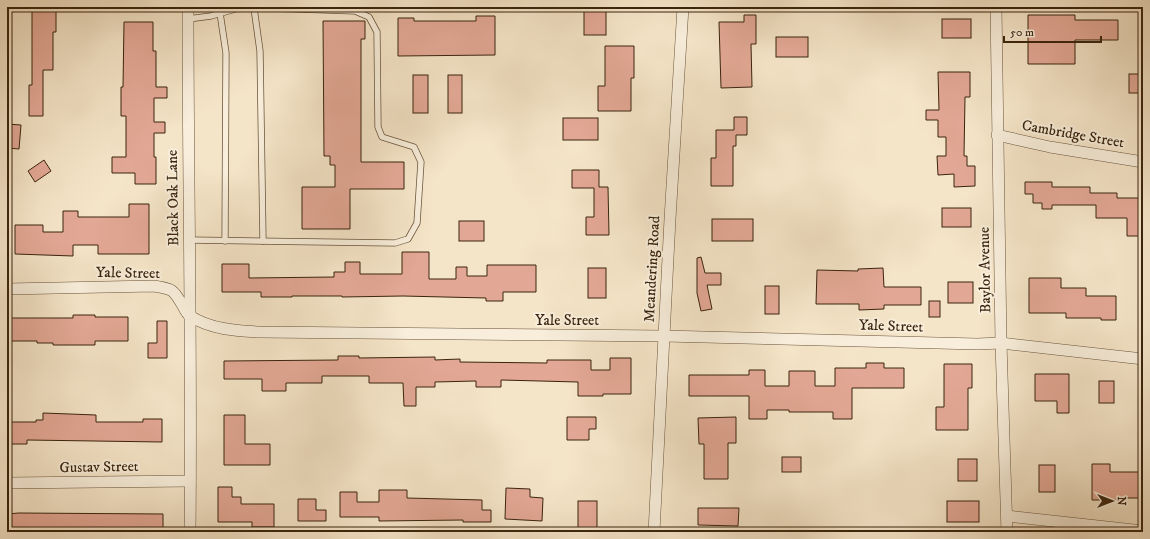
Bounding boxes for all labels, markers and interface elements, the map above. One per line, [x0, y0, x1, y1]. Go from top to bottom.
scale bar [1004, 18, 1101, 44]
text: 50 m [1010, 25, 1034, 40]
street label: Cambridge Street [1020, 116, 1126, 152]
street label: Black Oak Lane [163, 150, 183, 246]
street label: Meandering Road [640, 215, 664, 323]
street label: Baylor Avenue [975, 227, 995, 313]
street label: Yale Street [96, 263, 160, 283]
street label: Yale Street [535, 311, 599, 330]
street label: Yale Street [859, 315, 924, 337]
street label: Gustav Street [59, 457, 139, 477]
north arrow [1092, 481, 1132, 521]
text: N [1114, 496, 1128, 506]

